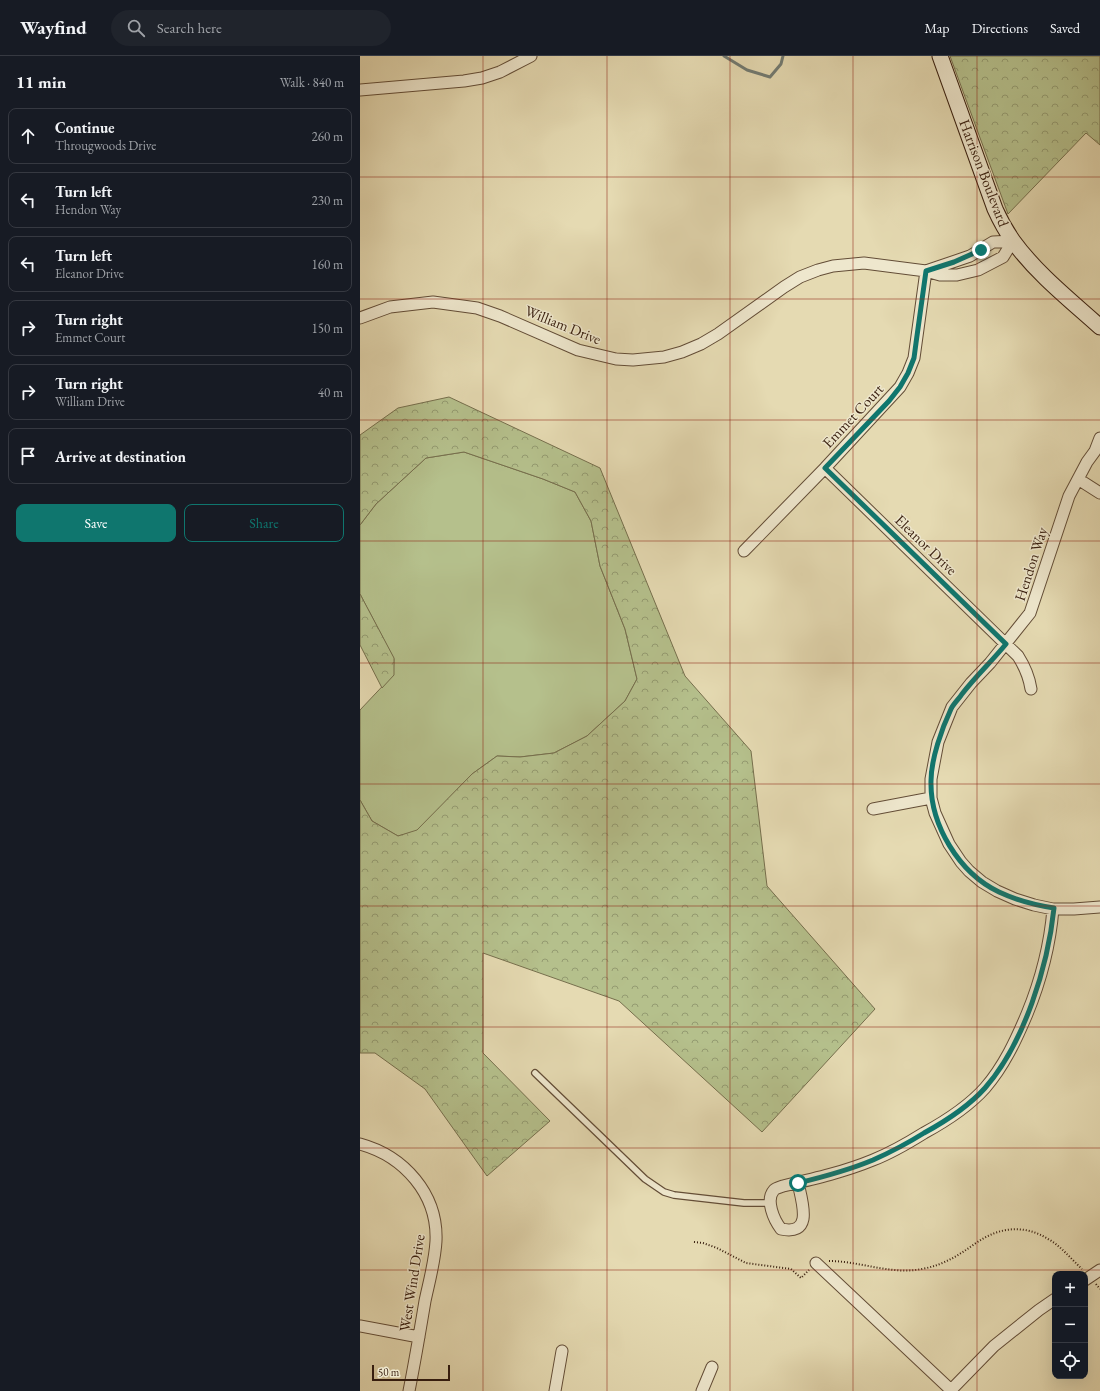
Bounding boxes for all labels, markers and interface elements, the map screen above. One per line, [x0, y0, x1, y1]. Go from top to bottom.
search box [111, 10, 391, 46]
text: Wayfind [20, 15, 87, 40]
icon: search [125, 17, 147, 39]
text: Search here [157, 18, 222, 37]
text: Map [924, 19, 950, 37]
text: Directions [972, 19, 1028, 37]
text: Saved [1050, 19, 1080, 37]
text: 11 min [16, 71, 66, 93]
text: Walk · 840 m [280, 74, 344, 91]
street label: Harrison Boulevard [955, 116, 1014, 230]
text: Continue [55, 118, 115, 137]
icon: ahead [17, 125, 39, 147]
text: 260 m [312, 128, 343, 145]
text: Througwoods Drive [55, 137, 156, 154]
text: Turn left [55, 182, 112, 201]
icon: left [17, 189, 39, 211]
text: 230 m [312, 192, 343, 209]
text: Hendon Way [55, 201, 121, 218]
route end [972, 241, 990, 259]
text: Turn left [55, 246, 112, 265]
icon: left [17, 253, 39, 275]
text: 160 m [312, 256, 343, 273]
text: Eleanor Drive [55, 265, 124, 282]
street label: William Drive [522, 301, 604, 349]
text: Turn right [55, 310, 123, 329]
icon: right [17, 317, 39, 339]
text: 150 m [312, 320, 343, 337]
text: Emmet Court [55, 329, 125, 346]
text: Turn right [55, 374, 123, 393]
street label: Emmet Court [818, 379, 887, 452]
icon: right [17, 381, 39, 403]
text: 40 m [318, 384, 343, 401]
text: William Drive [55, 393, 125, 410]
icon: arrive [17, 445, 39, 467]
text: Arrive at destination [55, 447, 186, 466]
button: Save [16, 504, 176, 542]
button: Share [184, 504, 344, 542]
street label: Eleanor Drive [891, 510, 962, 579]
street label: Hendon Way [1010, 524, 1052, 603]
route start [789, 1174, 807, 1192]
street label: West Wind Drive [394, 1233, 429, 1333]
map controls [1052, 1271, 1088, 1379]
button: + [1052, 1271, 1088, 1307]
button: − [1052, 1307, 1088, 1343]
button: locate [1052, 1343, 1088, 1379]
scale bar [372, 1363, 450, 1382]
text: 50 m [378, 1365, 399, 1379]

